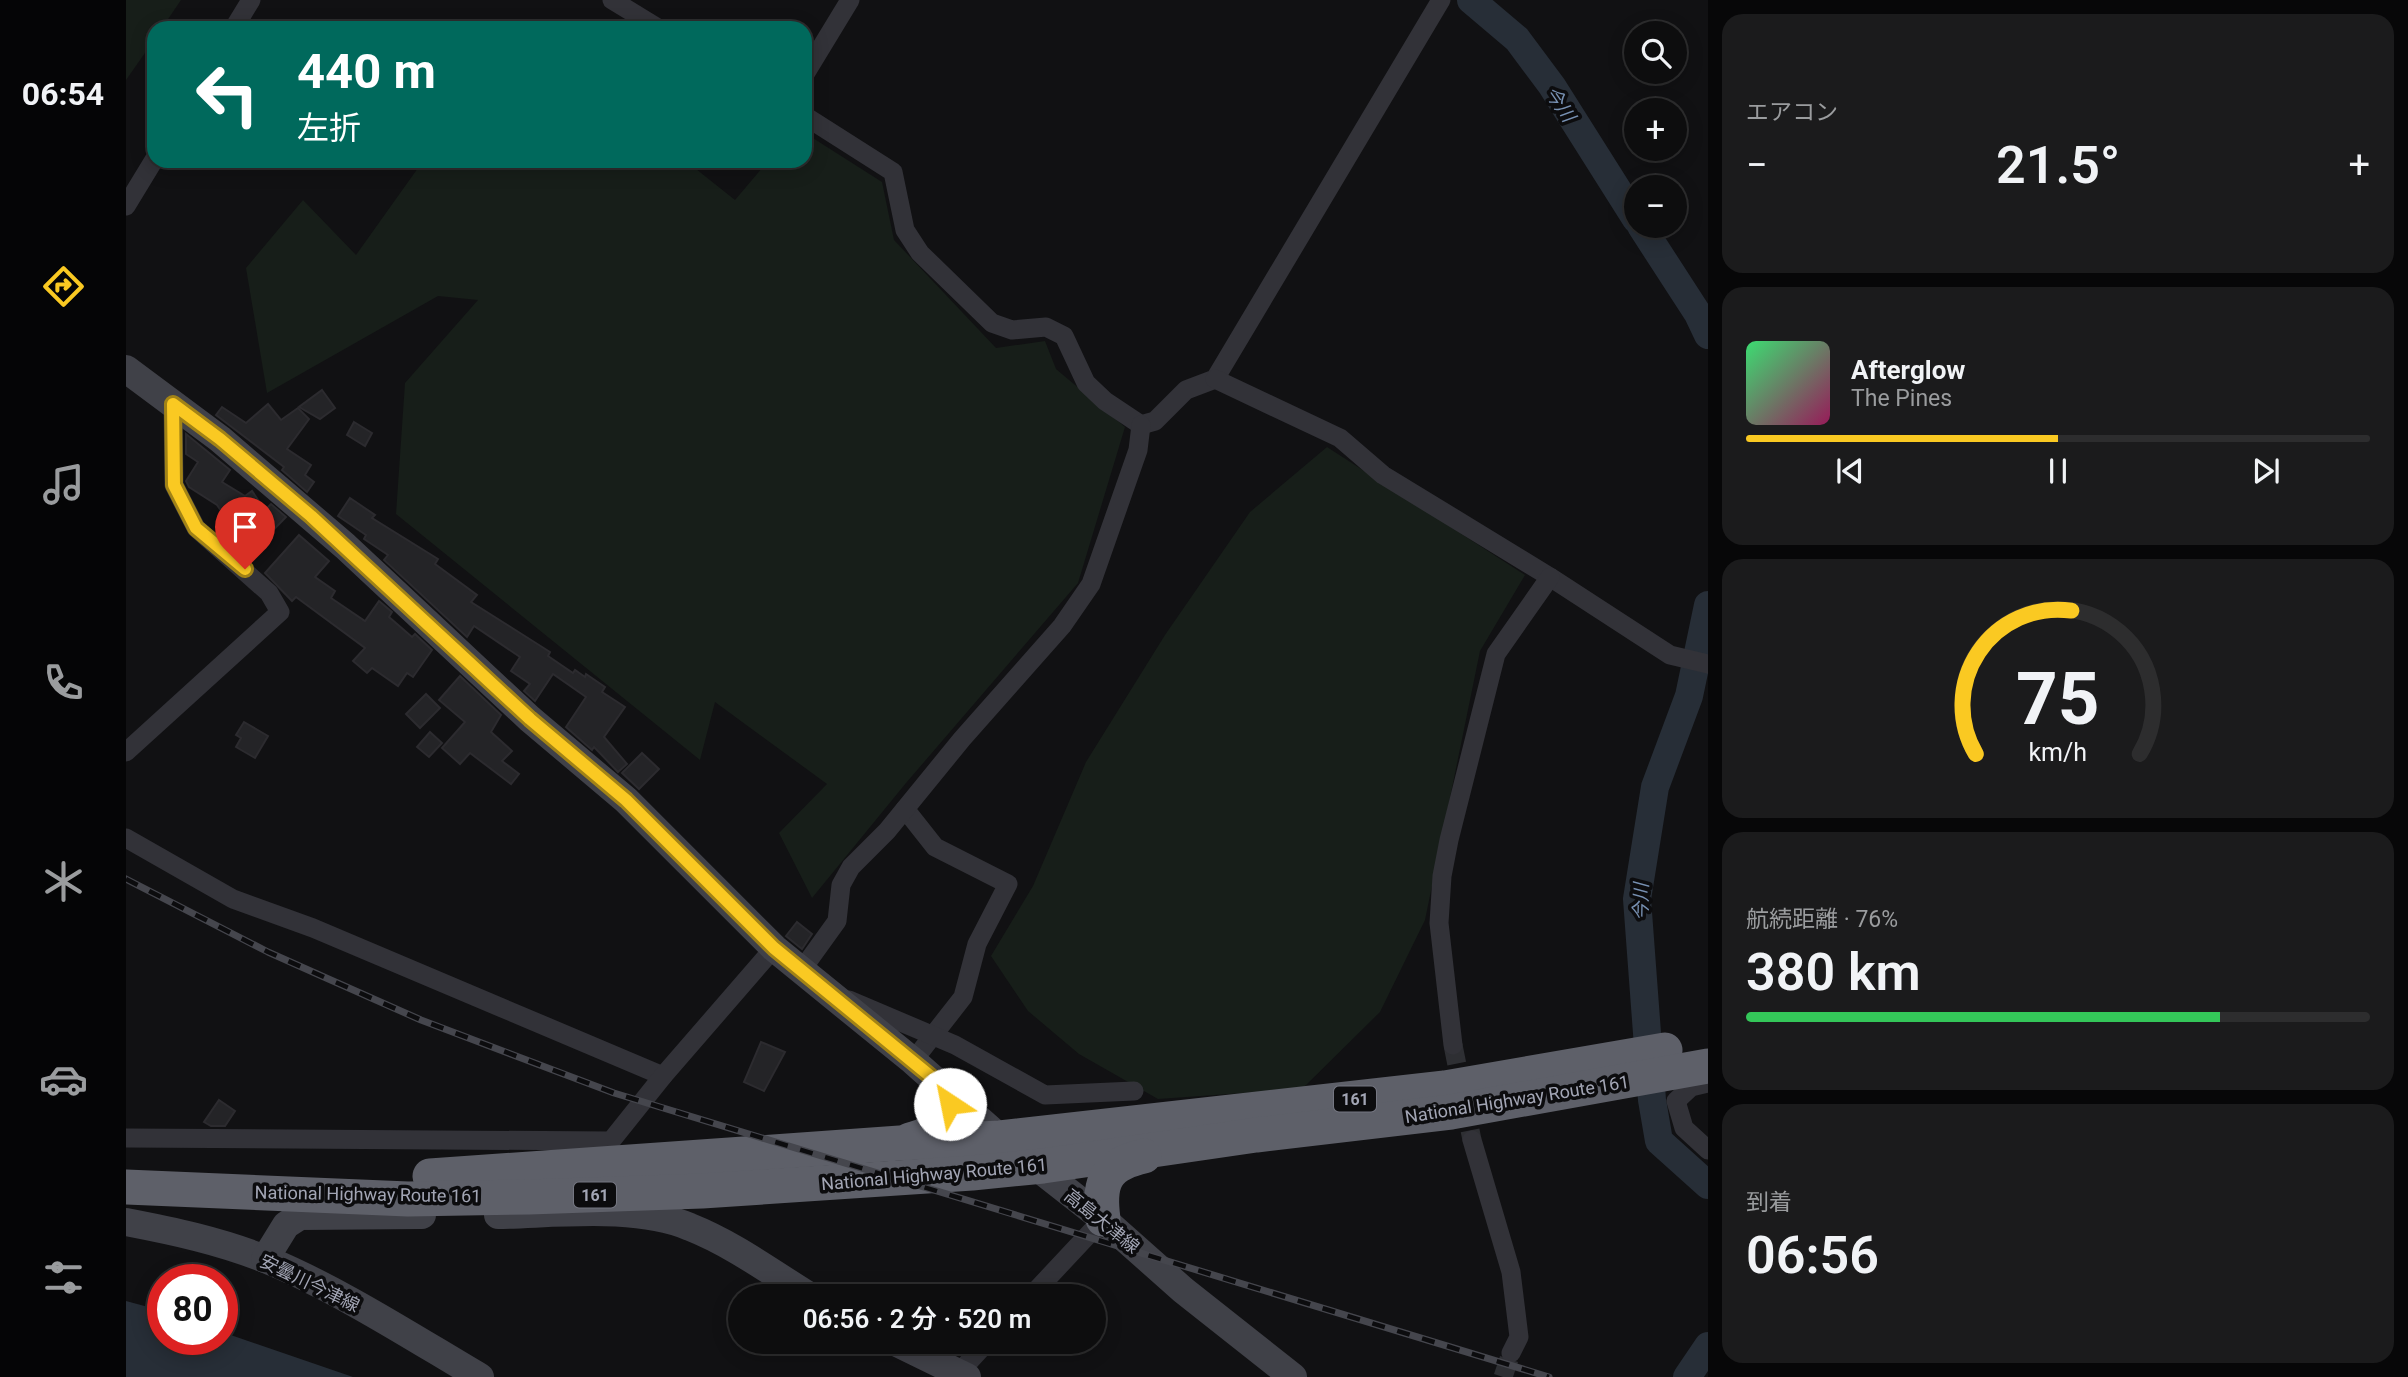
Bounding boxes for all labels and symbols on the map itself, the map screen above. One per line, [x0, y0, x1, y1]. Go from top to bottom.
water label: 今川 [1540, 82, 1581, 128]
pin [215, 497, 275, 569]
water label: 今川 [1629, 881, 1653, 921]
position arrow [913, 1067, 987, 1141]
street label: National Highway Route 161 [1403, 1071, 1631, 1127]
road number: 161 [1334, 1086, 1376, 1112]
street label: National Highway Route 161 [820, 1154, 1048, 1194]
street label: National Highway Route 161 [254, 1182, 482, 1206]
road number: 161 [574, 1182, 616, 1208]
street label: 高島大津線 [1060, 1185, 1144, 1257]
street label: 安曇川今津線 [257, 1250, 363, 1316]
speed limit sign: 80 [147, 1264, 238, 1355]

